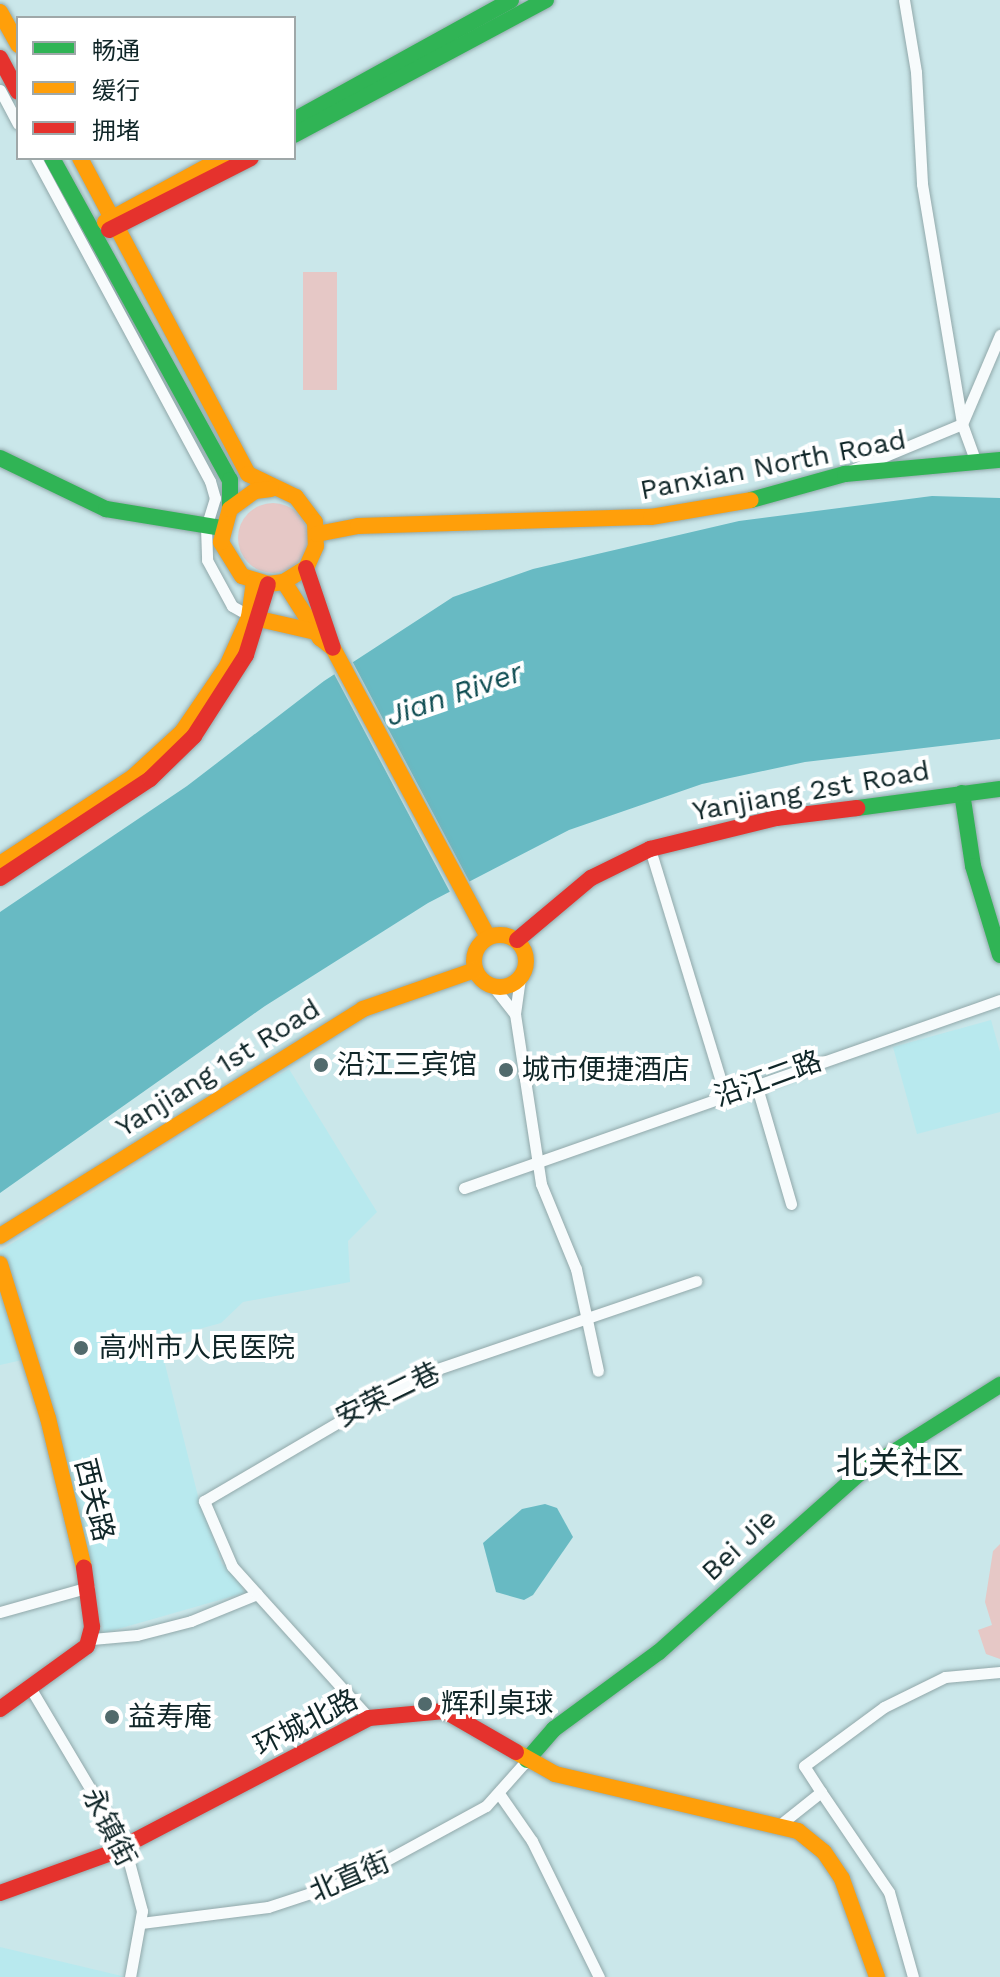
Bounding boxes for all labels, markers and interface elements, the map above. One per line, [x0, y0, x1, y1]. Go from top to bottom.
legend [16, 16, 296, 160]
text: 畅通 [92, 37, 140, 65]
text: 缓行 [92, 77, 140, 105]
text: 拥堵 [92, 117, 140, 145]
street label: Panxian North Road [637, 423, 909, 507]
water label: Jian River [381, 654, 527, 734]
street label: Yanjiang 2st Road [690, 754, 932, 828]
street label: Yanjiang 1st Road [110, 992, 326, 1144]
street label: 沿江二路 [710, 1044, 826, 1114]
place label: 沿江三宾馆 [337, 1048, 477, 1082]
place label: 城市便捷酒店 [522, 1053, 690, 1087]
marker: 沿江三宾馆 [312, 1056, 330, 1074]
marker: 城市便捷酒店 [497, 1061, 515, 1079]
place label: 高州市人民医院 [99, 1331, 295, 1365]
marker: 高州市人民医院 [70, 1337, 92, 1359]
street label: 安荣二巷 [330, 1355, 446, 1435]
district label: 北关社区 [836, 1444, 964, 1482]
street label: 西关路 [68, 1455, 120, 1545]
street label: Bei Jie [694, 1502, 784, 1588]
street label: 环城北路 [248, 1683, 364, 1763]
place label: 辉利桌球 [441, 1687, 553, 1721]
marker: 辉利桌球 [416, 1695, 434, 1713]
place label: 益寿庵 [128, 1700, 212, 1734]
marker: 益寿庵 [103, 1708, 121, 1726]
street label: 永镇街 [75, 1782, 143, 1872]
street label: 北直街 [305, 1845, 395, 1909]

